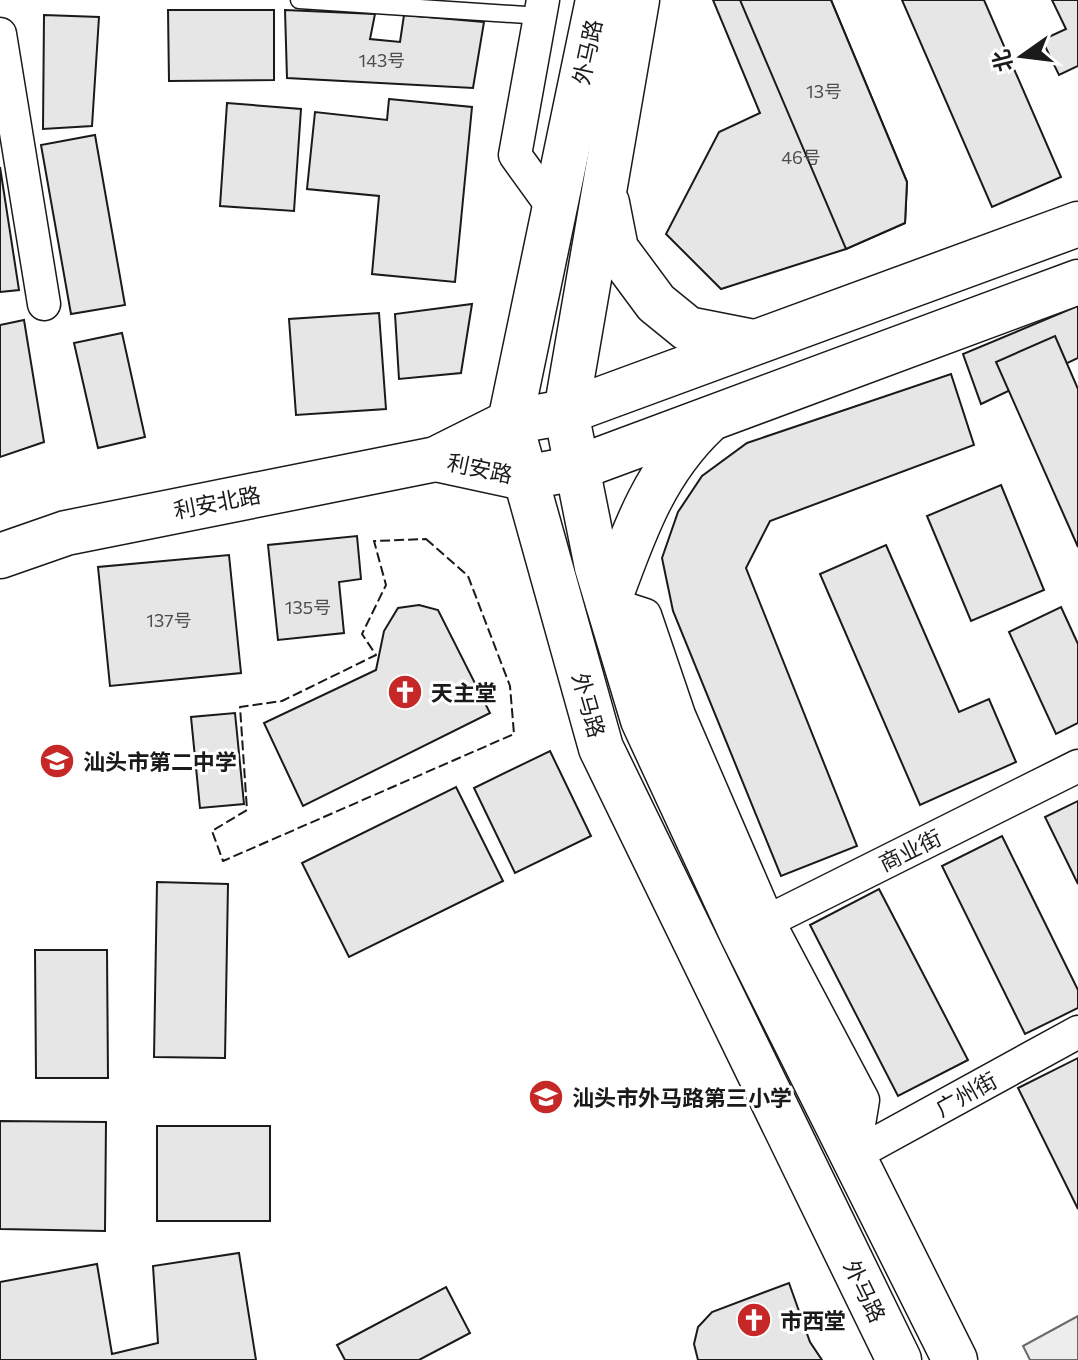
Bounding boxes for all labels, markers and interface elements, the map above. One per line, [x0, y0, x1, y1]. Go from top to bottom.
north arrow [982, 16, 1062, 96]
street label: 外马路 [567, 17, 607, 87]
text: 北 [986, 47, 1018, 75]
house number: 143号 [359, 49, 405, 71]
house number: 13号 [806, 80, 842, 102]
house number: 46号 [781, 146, 821, 168]
street label: 利安路 [445, 448, 515, 488]
street label: 利安北路 [171, 480, 263, 524]
house number: 135号 [285, 596, 331, 618]
house number: 137号 [146, 609, 192, 631]
street label: 外马路 [567, 670, 611, 740]
church icon: 天主堂 [386, 673, 424, 711]
place label: 天主堂 [431, 679, 497, 706]
school or university icon: 汕头市第二中学 [38, 742, 76, 780]
place label: 汕头市第二中学 [83, 748, 237, 775]
street label: 商业街 [874, 823, 946, 877]
street label: 广州街 [931, 1066, 1001, 1122]
school or university icon: 汕头市外马路第三小学 [527, 1078, 565, 1116]
place label: 汕头市外马路第三小学 [572, 1084, 792, 1111]
street label: 外马路 [838, 1255, 892, 1327]
church icon: 市西堂 [735, 1301, 773, 1339]
place label: 市西堂 [780, 1307, 846, 1334]

